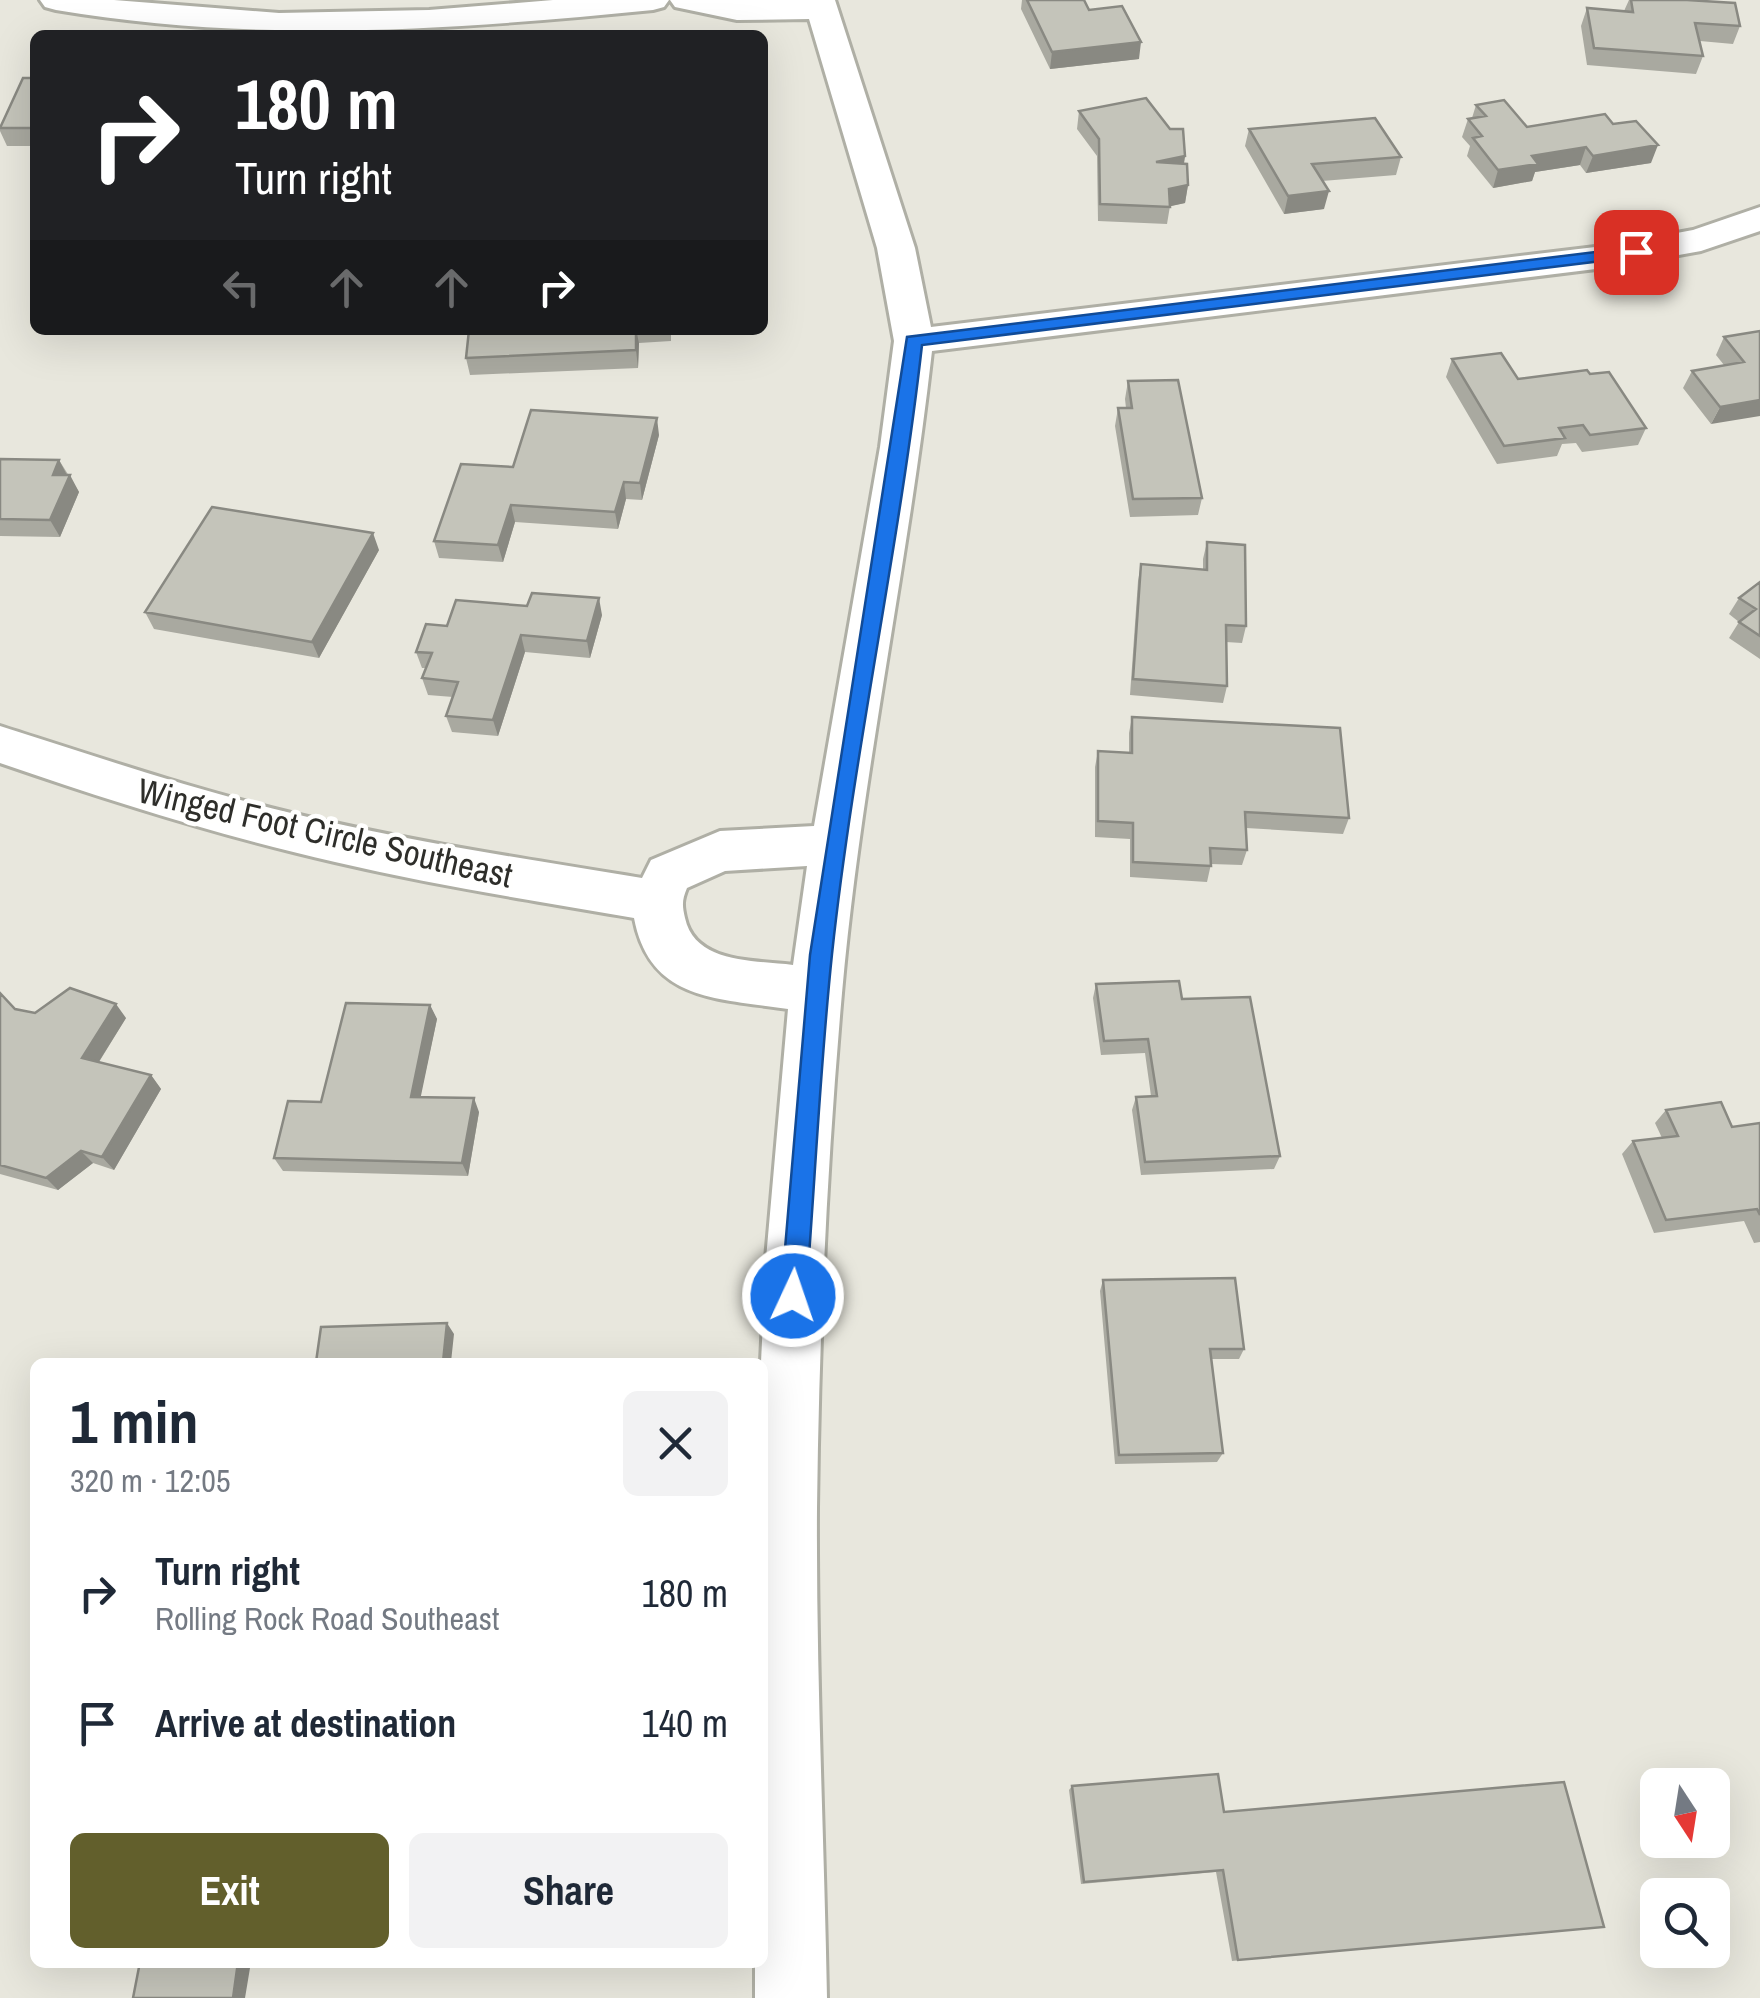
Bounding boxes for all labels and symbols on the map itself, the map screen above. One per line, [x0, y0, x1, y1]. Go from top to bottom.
pin [1594, 210, 1679, 295]
street label: Winged Foot Circle Southeast [133, 767, 517, 899]
position arrow [741, 1244, 845, 1348]
north arrow [1640, 1768, 1730, 1858]

